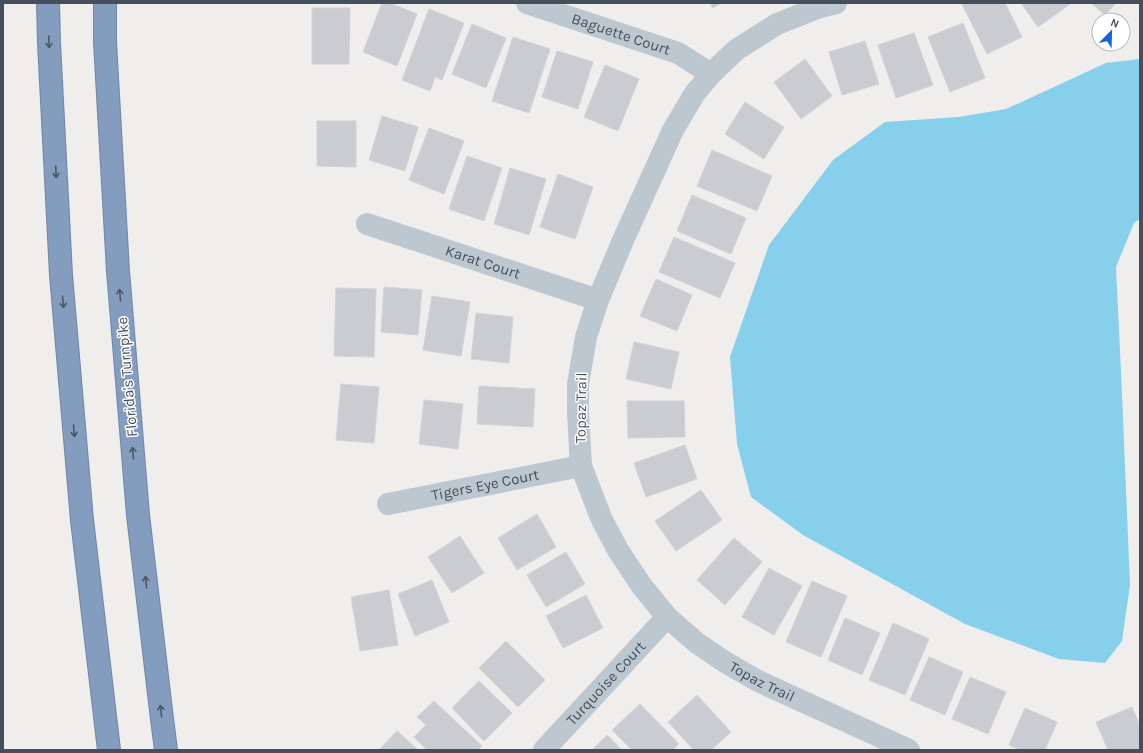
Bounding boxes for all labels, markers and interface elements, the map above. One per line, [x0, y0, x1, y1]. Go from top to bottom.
street label: Baguette Court [569, 9, 673, 59]
north arrow [1091, 12, 1131, 52]
text: N [1109, 16, 1121, 31]
one-way arrow [45, 35, 52, 48]
one-way arrow [52, 165, 59, 178]
street label: Karat Court [443, 241, 523, 283]
one-way arrow [117, 289, 124, 302]
one-way arrow [60, 295, 67, 308]
street label: Florida's Turnpike [113, 316, 141, 438]
street label: Topaz Trail [571, 372, 591, 444]
one-way arrow [71, 424, 78, 437]
one-way arrow [130, 447, 137, 460]
street label: Tigers Eye Court [430, 465, 541, 504]
one-way arrow [142, 576, 150, 589]
street label: Turquoise Court [562, 637, 649, 729]
street label: Topaz Trail [726, 657, 798, 706]
one-way arrow [157, 705, 164, 718]

